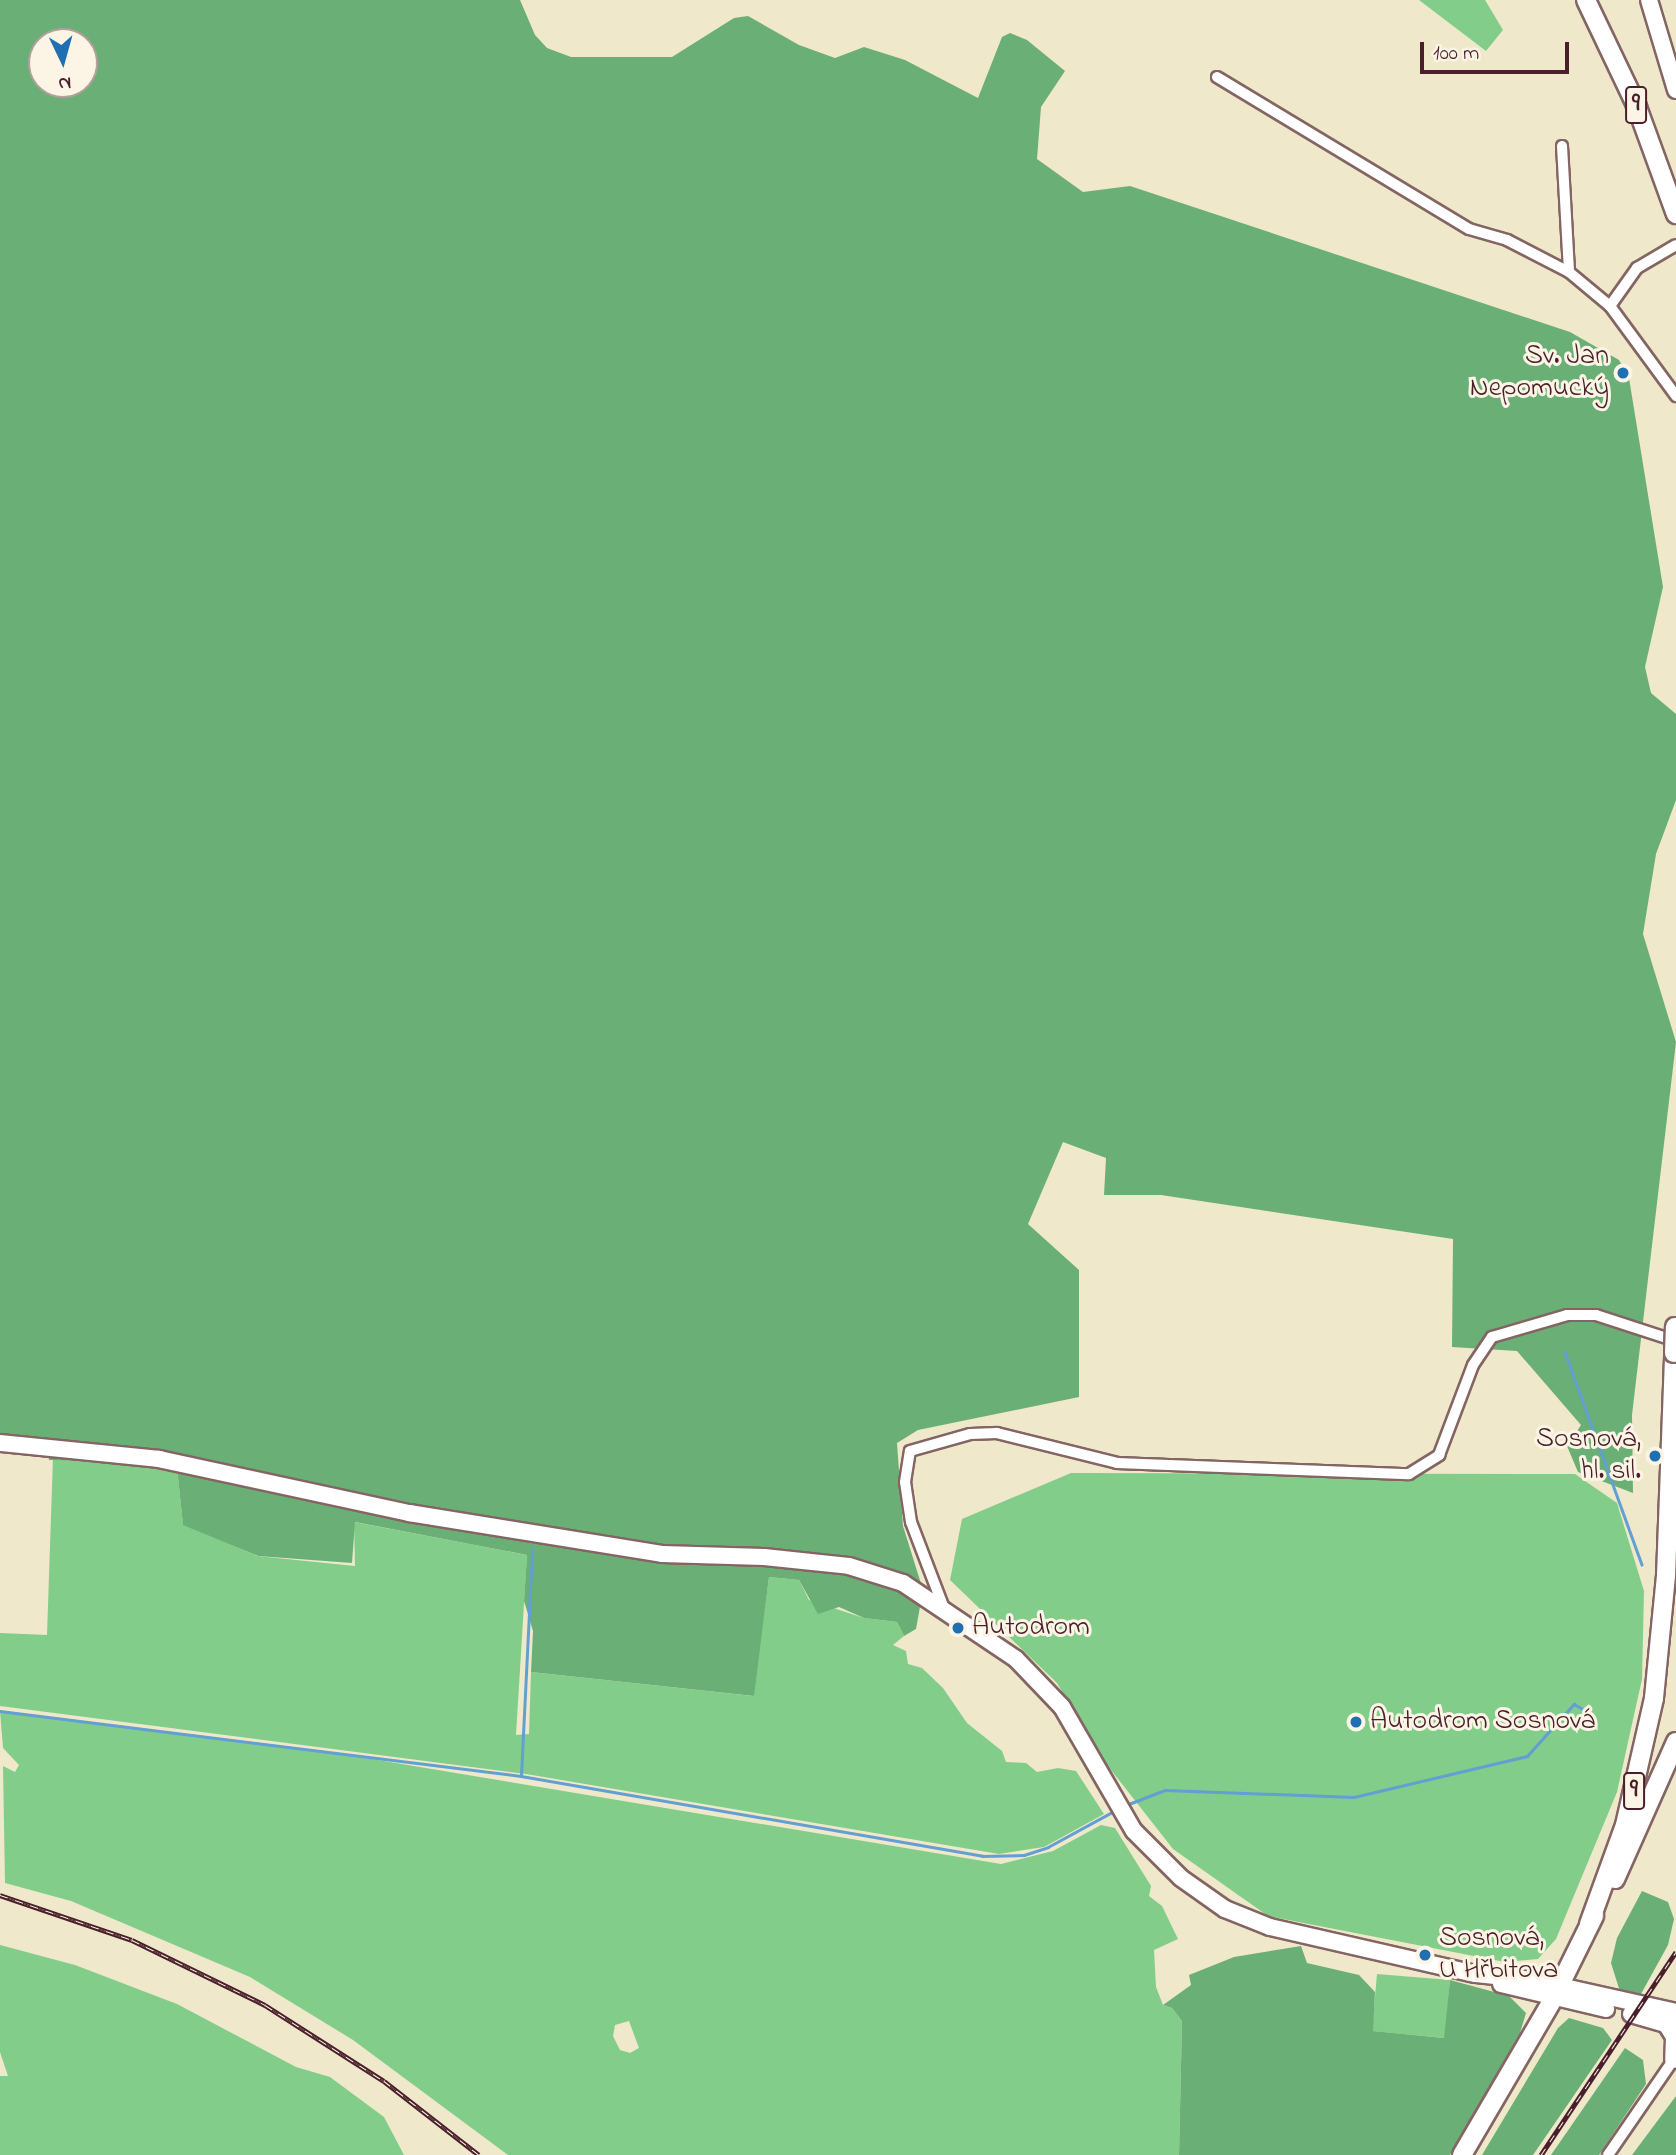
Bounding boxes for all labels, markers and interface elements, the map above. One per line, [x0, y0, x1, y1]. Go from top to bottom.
north arrow [28, 28, 98, 98]
scale bar [1424, 28, 1573, 72]
text: 100 m [1433, 39, 1479, 69]
text: N [57, 68, 72, 96]
road number: 9 [1624, 82, 1648, 128]
place label: Sv. Jan Nepomucký [1470, 340, 1609, 406]
marker: Sv. Jan Nepomucký [1615, 365, 1631, 381]
place label: Sosnová, hl. sil. [1536, 1423, 1641, 1489]
marker: Sosnová, hl. sil. [1647, 1448, 1663, 1464]
place label: Autodrom [972, 1611, 1090, 1645]
marker: Autodrom [950, 1620, 966, 1636]
place label: Autodrom Sosnová [1370, 1705, 1595, 1739]
marker: Autodrom Sosnová [1348, 1714, 1364, 1730]
road number: 9 [1622, 1768, 1646, 1814]
place label: Sosnová, U Hřbitova [1439, 1922, 1558, 1988]
marker: Sosnová, U Hřbitova [1417, 1947, 1433, 1963]

